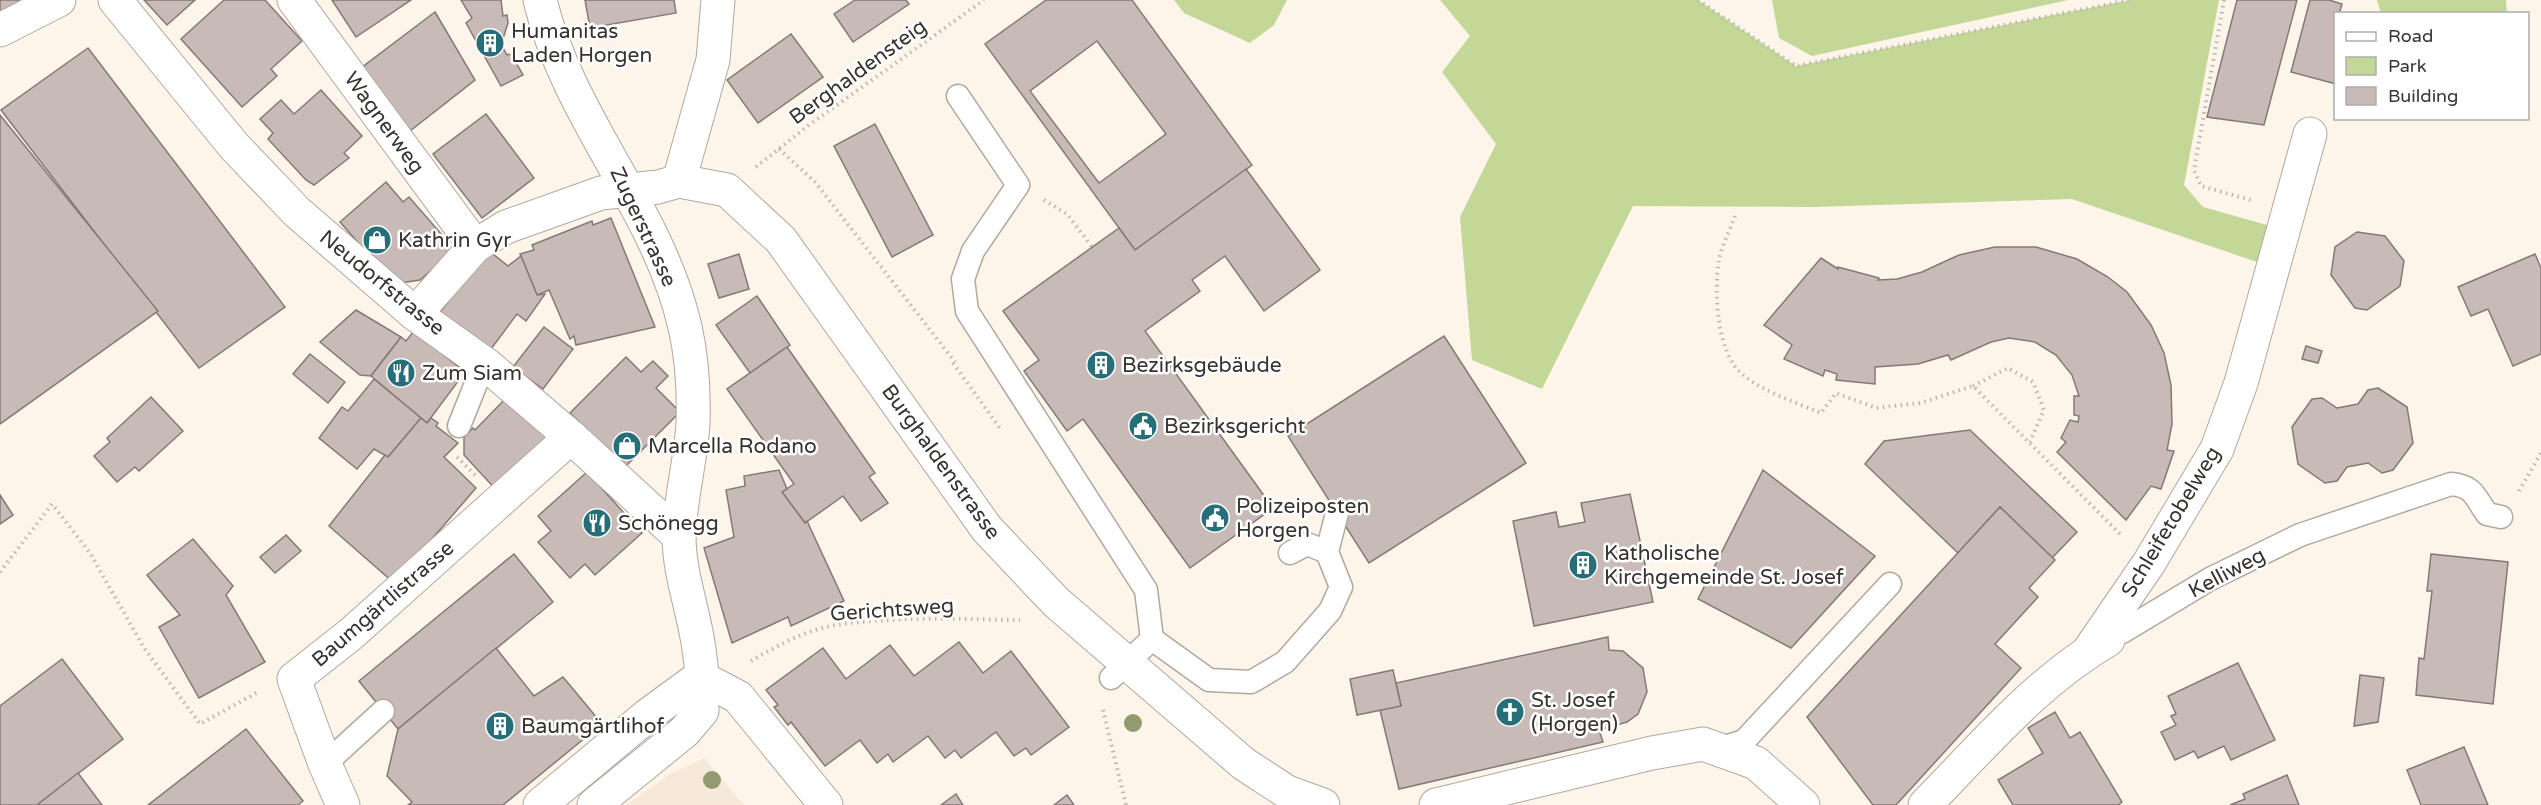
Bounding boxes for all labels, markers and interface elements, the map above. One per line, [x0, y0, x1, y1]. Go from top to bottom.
legend [2334, 12, 2529, 120]
street label: Berghaldensteig [785, 14, 931, 130]
place label: Humanitas Laden Horgen [511, 19, 652, 68]
text: Road [2388, 25, 2433, 47]
building icon: Humanitas Laden Horgen [474, 27, 506, 59]
text: Park [2388, 55, 2427, 77]
street label: Wagnerweg [339, 67, 429, 179]
text: Building [2388, 85, 2458, 107]
street label: Zugerstrasse [604, 163, 682, 291]
shop icon: Kathrin Gyr [361, 224, 393, 256]
street label: Neudorfstrasse [315, 225, 449, 341]
place label: Kathrin Gyr [398, 228, 511, 253]
building icon: Bezirksgebäude [1085, 349, 1117, 381]
place label: Bezirksgebäude [1122, 353, 1282, 378]
restaurant icon: Zum Siam [385, 357, 417, 389]
place label: Zum Siam [422, 361, 522, 386]
street label: Burghaldenstrasse [876, 379, 1006, 545]
public building icon: Bezirksgericht [1127, 410, 1159, 442]
place label: Bezirksgericht [1164, 414, 1306, 439]
shop icon: Marcella Rodano [611, 430, 643, 462]
place label: Marcella Rodano [648, 434, 817, 459]
street label: Schleifetobelweg [2116, 442, 2226, 602]
place label: Polizeiposten Horgen [1236, 494, 1369, 543]
public building icon: Polizeiposten Horgen [1199, 502, 1231, 534]
restaurant icon: Schönegg [581, 507, 613, 539]
place label: Schönegg [618, 511, 719, 536]
street label: Baumgärtlistrasse [307, 536, 459, 672]
place label: Katholische Kirchgemeinde St. Josef [1604, 541, 1844, 590]
street label: Kelliweg [2184, 542, 2270, 604]
building icon: Katholische Kirchgemeinde St. Josef [1567, 549, 1599, 581]
street label: Gerichtsweg [829, 593, 955, 627]
place label: St. Josef (Horgen) [1531, 688, 1618, 737]
church icon: St. Josef (Horgen) [1494, 696, 1526, 728]
building icon: Baumgärtlihof [484, 710, 516, 742]
place label: Baumgärtlihof [521, 714, 664, 739]

